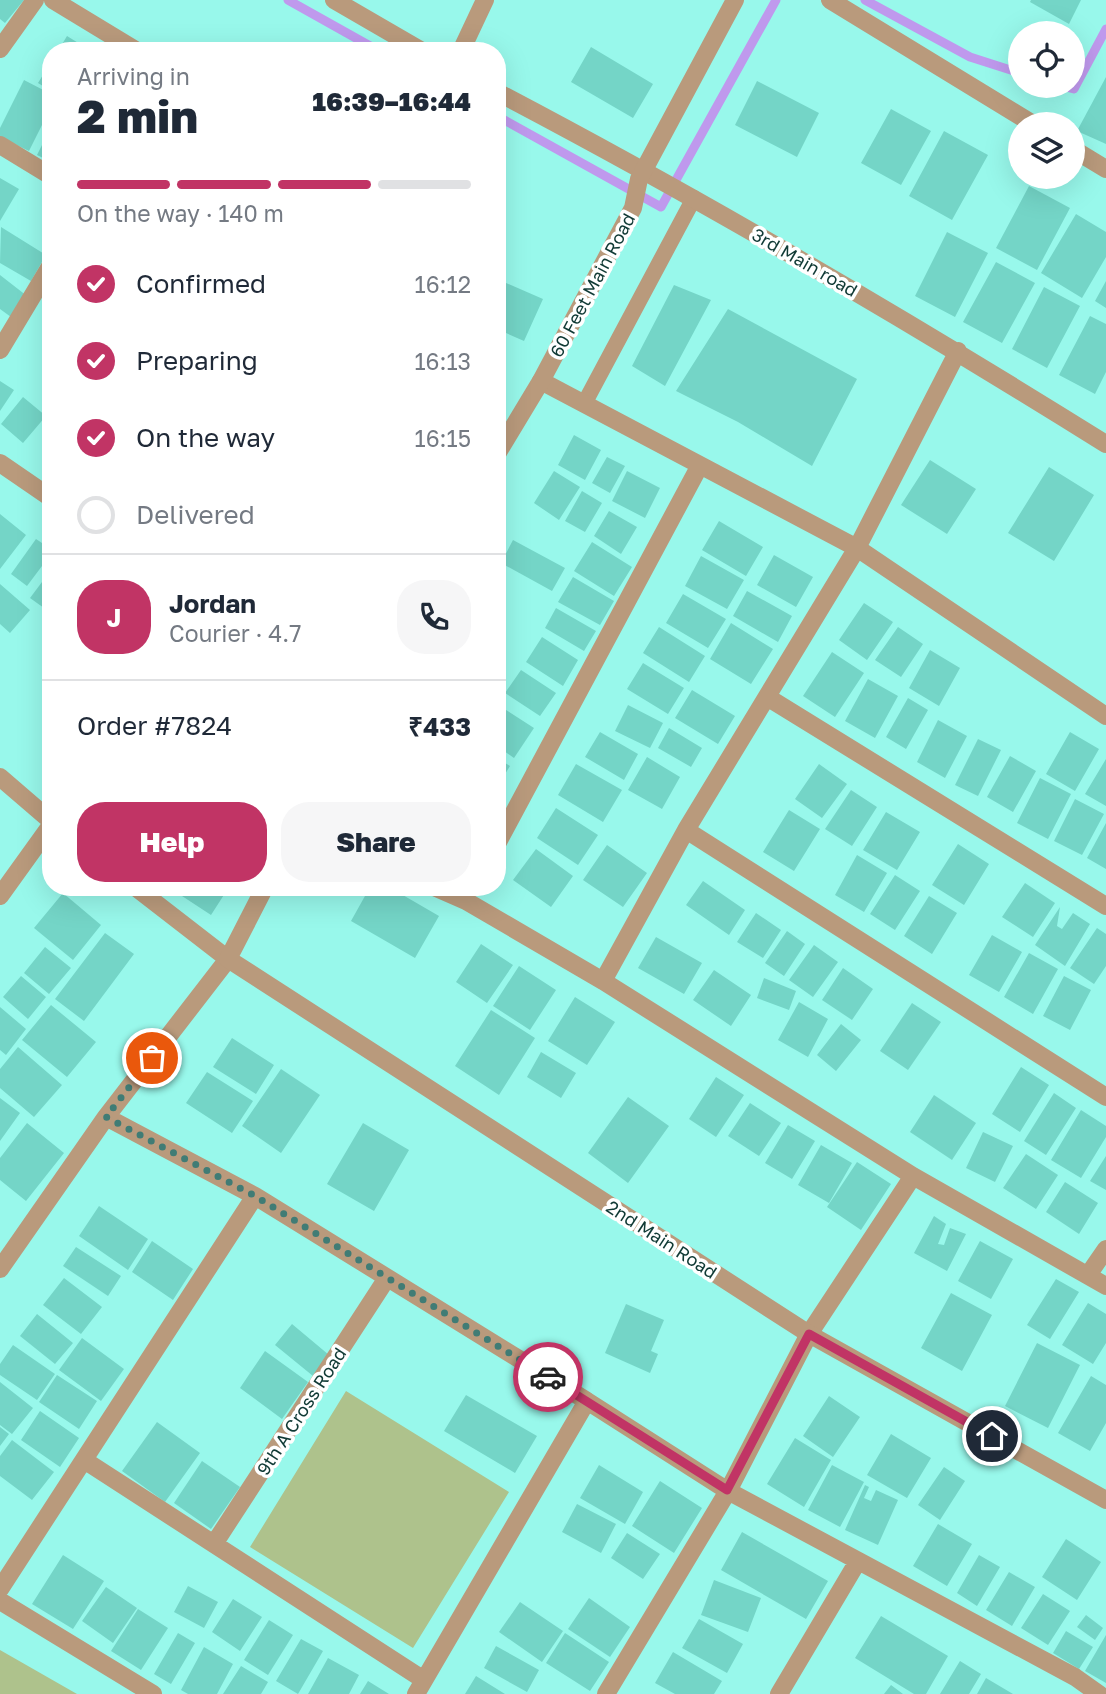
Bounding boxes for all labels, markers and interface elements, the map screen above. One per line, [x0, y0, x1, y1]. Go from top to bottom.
map controls [1008, 21, 1085, 189]
button: locate [1008, 21, 1085, 98]
text: Arriving in [77, 62, 190, 90]
text: 16:39–16:44 [312, 86, 471, 117]
text: 2 min [77, 88, 198, 143]
button: layers [1008, 112, 1085, 189]
text: On the way · 140 m [77, 199, 284, 227]
street label: 60 Feet Main Road [545, 209, 639, 361]
street label: 3rd Main road [748, 223, 862, 301]
icon: check [77, 265, 115, 303]
text: Confirmed [136, 268, 266, 299]
text: 16:12 [415, 270, 471, 298]
icon: check [77, 342, 115, 380]
text: Preparing [136, 345, 258, 376]
text: 16:13 [414, 347, 471, 375]
icon: check [77, 419, 115, 457]
text: On the way [136, 422, 275, 453]
text: 16:15 [415, 424, 471, 452]
text: Delivered [136, 499, 255, 530]
button: phone [397, 580, 471, 654]
text: Jordan [169, 588, 256, 619]
text: J [107, 602, 121, 633]
text: Courier · 4.7 [169, 619, 301, 647]
text: Order #7824 [77, 710, 232, 741]
text: ₹433 [408, 711, 471, 742]
button: Help [77, 802, 267, 882]
button: Share [281, 802, 471, 882]
pin [122, 1028, 182, 1088]
icon: bag [133, 1039, 171, 1077]
street label: 2nd Main Road [603, 1195, 721, 1283]
courier [513, 1342, 583, 1412]
street label: 9th A Cross Road [252, 1343, 350, 1479]
icon: car [529, 1358, 567, 1396]
pin [962, 1406, 1022, 1466]
icon: home [973, 1417, 1011, 1455]

